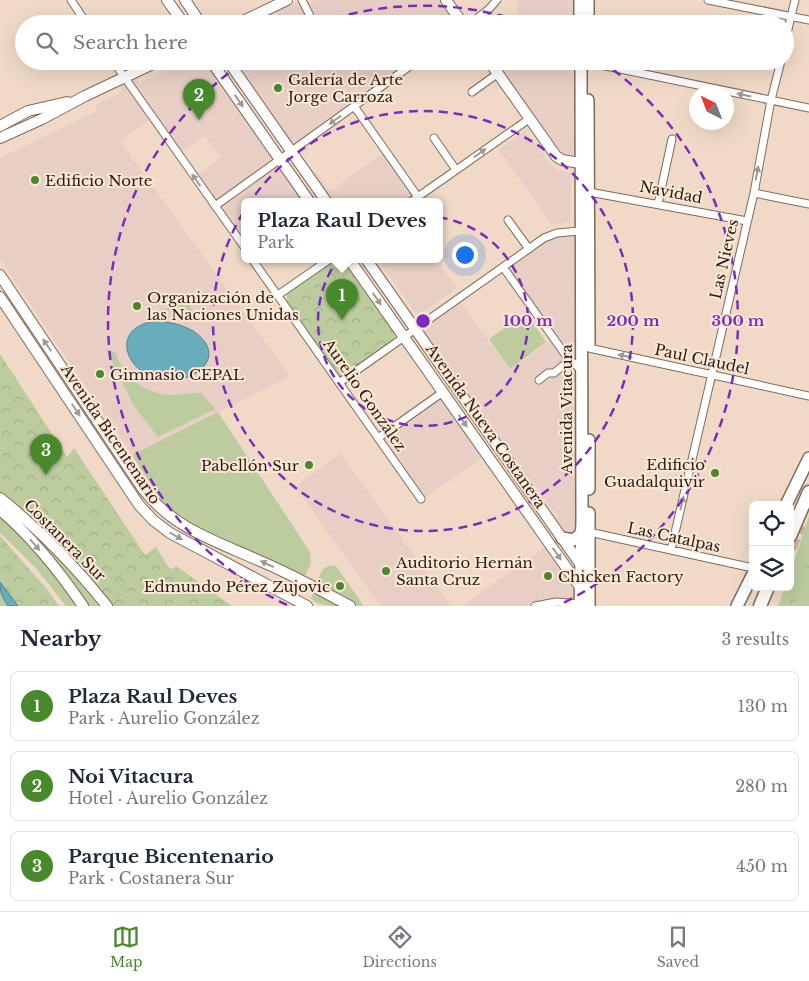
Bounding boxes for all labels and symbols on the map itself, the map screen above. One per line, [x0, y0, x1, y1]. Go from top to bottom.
place label: Galería de Arte Jorge Carroza [286, 70, 403, 106]
pin: 2 [183, 79, 215, 120]
marker: Galería de Arte Jorge Carroza [272, 82, 284, 94]
north arrow [689, 85, 734, 130]
one-way arrow [736, 91, 752, 99]
one-way arrow [234, 94, 244, 108]
one-way arrow [328, 115, 341, 125]
one-way arrow [473, 148, 487, 158]
one-way arrow [754, 165, 762, 181]
place label: Edificio Norte [45, 171, 152, 190]
one-way arrow [191, 173, 201, 187]
marker: Edificio Norte [29, 174, 41, 186]
street label: Navidad [638, 177, 704, 207]
street label: Las Nieves [706, 217, 742, 301]
your location [452, 242, 478, 268]
pin: 1 [326, 279, 358, 320]
place label: Organización de las Naciones Unidas [147, 288, 299, 324]
one-way arrow [372, 292, 382, 305]
marker: Organización de las Naciones Unidas [131, 300, 143, 312]
text: 100 m [503, 311, 553, 330]
text: 200 m [607, 311, 660, 330]
text: 300 m [712, 311, 765, 330]
centre of rings [414, 312, 432, 330]
street label: Aurelio González [319, 334, 411, 455]
one-way arrow [42, 339, 52, 352]
street label: Avenida Nueva Costanera [421, 339, 550, 512]
street label: Paul Claudel [653, 340, 751, 378]
street label: Avenida Vitacura [557, 343, 576, 475]
one-way arrow [617, 352, 632, 360]
street label: Avenida Bicentenario [57, 360, 165, 508]
place label: Gimnasio CEPAL [110, 365, 244, 384]
marker: Gimnasio CEPAL [94, 368, 106, 380]
one-way arrow [71, 403, 81, 417]
one-way arrow [458, 414, 468, 427]
pin: 3 [30, 434, 62, 475]
place label: Edificio Guadalquivir [604, 455, 706, 491]
place label: Pabellón Sur [201, 456, 300, 475]
marker: Pabellón Sur [303, 459, 315, 471]
marker: Edificio Guadalquivir [709, 467, 721, 479]
street label: Costanera Sur [20, 495, 111, 586]
one-way arrow [678, 495, 686, 510]
street label: Las Catalpas [626, 518, 723, 556]
one-way arrow [169, 532, 183, 541]
one-way arrow [29, 538, 40, 551]
one-way arrow [552, 547, 562, 560]
place label: Auditorio Hernán Santa Cruz [395, 553, 533, 589]
one-way arrow [260, 560, 274, 568]
marker: Auditorio Hernán Santa Cruz [380, 565, 392, 577]
place label: Chicken Factory [558, 567, 684, 586]
marker: Chicken Factory [542, 570, 554, 582]
place label: Edmundo Pérez Zujovic [144, 577, 330, 596]
marker: Edmundo Pérez Zujovic [334, 580, 346, 592]

